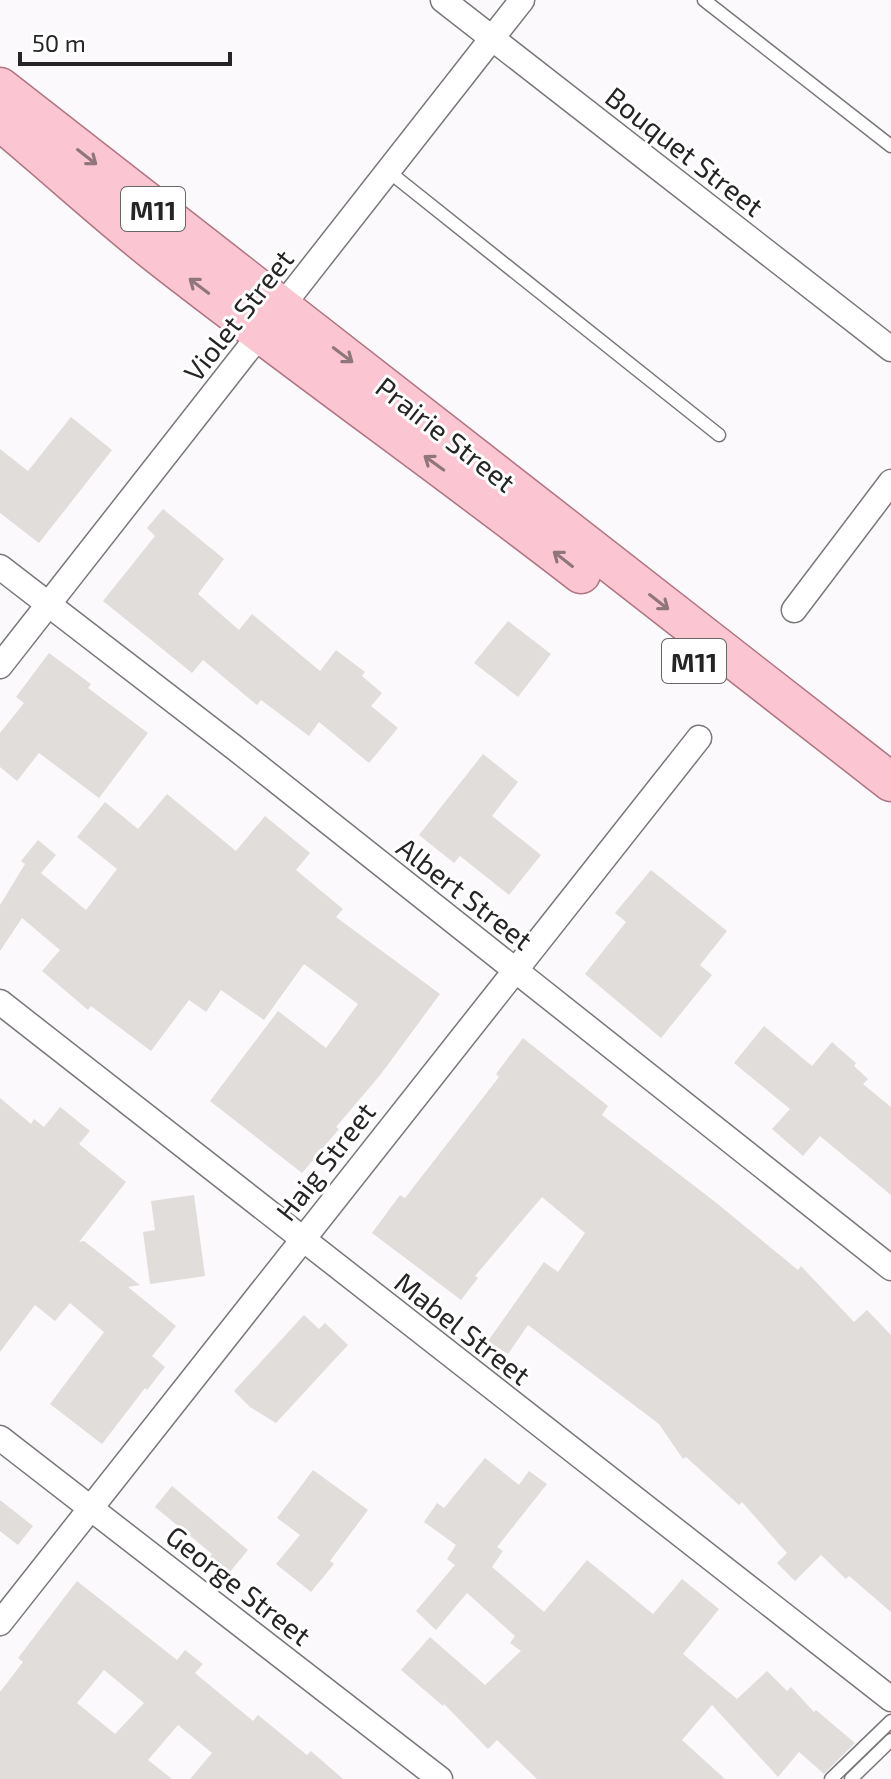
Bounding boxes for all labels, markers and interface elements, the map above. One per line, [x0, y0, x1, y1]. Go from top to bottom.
scale bar [20, 16, 230, 66]
text: 50 m [32, 28, 86, 57]
street label: Bouquet Street [599, 79, 771, 223]
one-way arrow [76, 149, 97, 166]
road number: M11 [121, 187, 185, 231]
street label: Violet Street [176, 242, 300, 388]
one-way arrow [189, 278, 210, 295]
one-way arrow [332, 347, 353, 364]
street label: Prairie Street [370, 369, 522, 499]
one-way arrow [424, 455, 446, 472]
one-way arrow [553, 551, 574, 568]
one-way arrow [648, 593, 669, 610]
road number: M11 [662, 639, 726, 683]
street label: Albert Street [390, 830, 540, 956]
street label: Haig Street [268, 1095, 382, 1227]
street label: Mabel Street [388, 1265, 538, 1391]
street label: George Street [160, 1518, 318, 1652]

